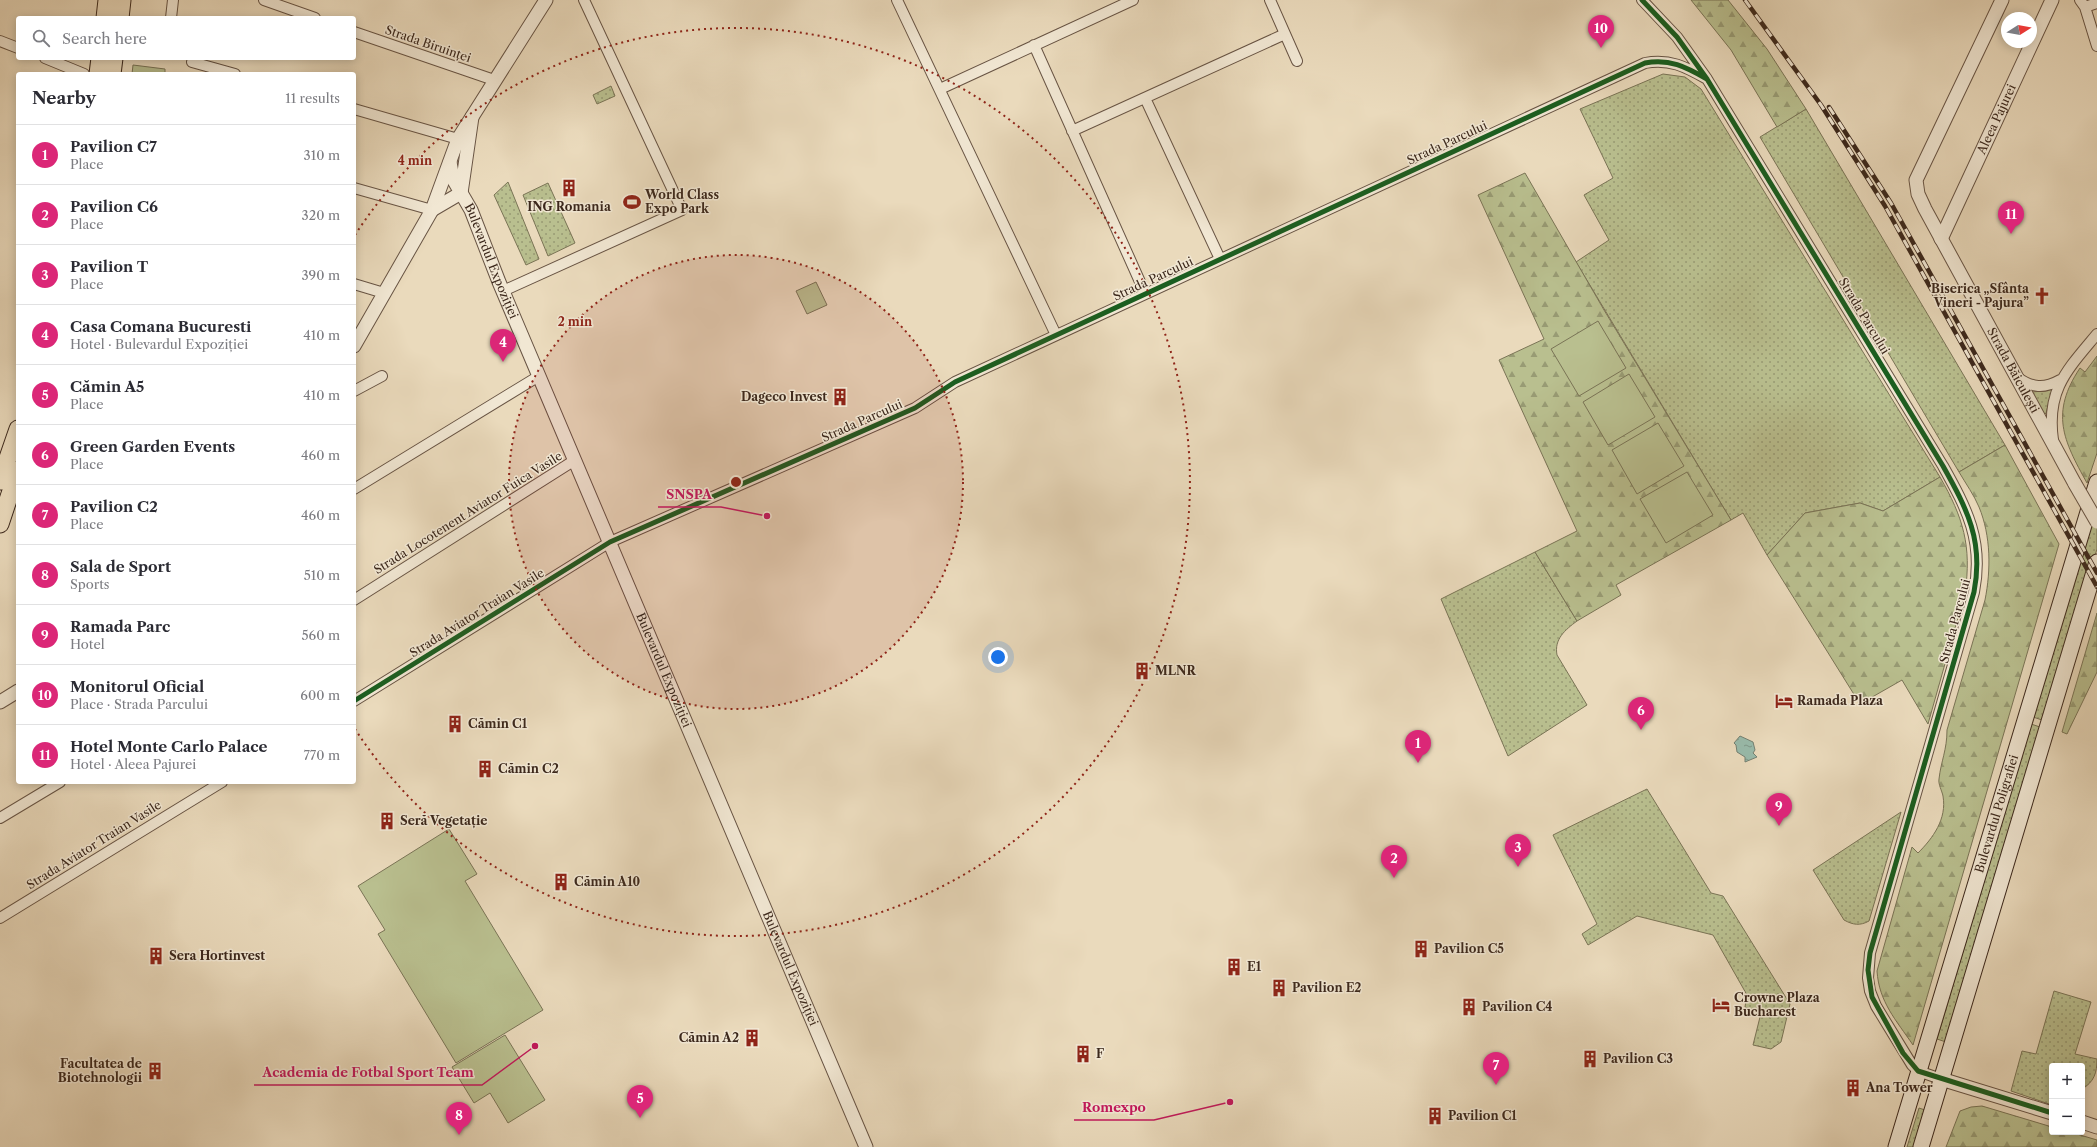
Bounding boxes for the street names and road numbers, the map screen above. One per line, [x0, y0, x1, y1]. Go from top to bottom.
street label: Strada Biruinței [383, 22, 473, 66]
street label: Aleea Pajurei [1973, 81, 2019, 157]
street label: Strada Parcului [1404, 117, 1490, 168]
street label: Bulevardul Expoziției [462, 200, 522, 321]
street label: Strada Parcului [1110, 253, 1196, 304]
street label: Strada Parcului [1836, 275, 1893, 357]
street label: Strada Băiculești [1984, 325, 2043, 416]
street label: Strada Parcului [819, 396, 905, 445]
street label: Strada Locotenent Aviator Fuica Vasile [371, 448, 565, 577]
street label: Strada Aviator Traian Vasile [407, 565, 547, 660]
street label: Strada Parcului [1936, 577, 1973, 665]
street label: Bulevardul Expoziției [633, 610, 695, 730]
street label: Bulevardul Poligrafiei [1971, 753, 2021, 875]
street label: Strada Aviator Traian Vasile [24, 797, 164, 892]
street label: Bulevardul Expoziției [760, 909, 822, 1028]

